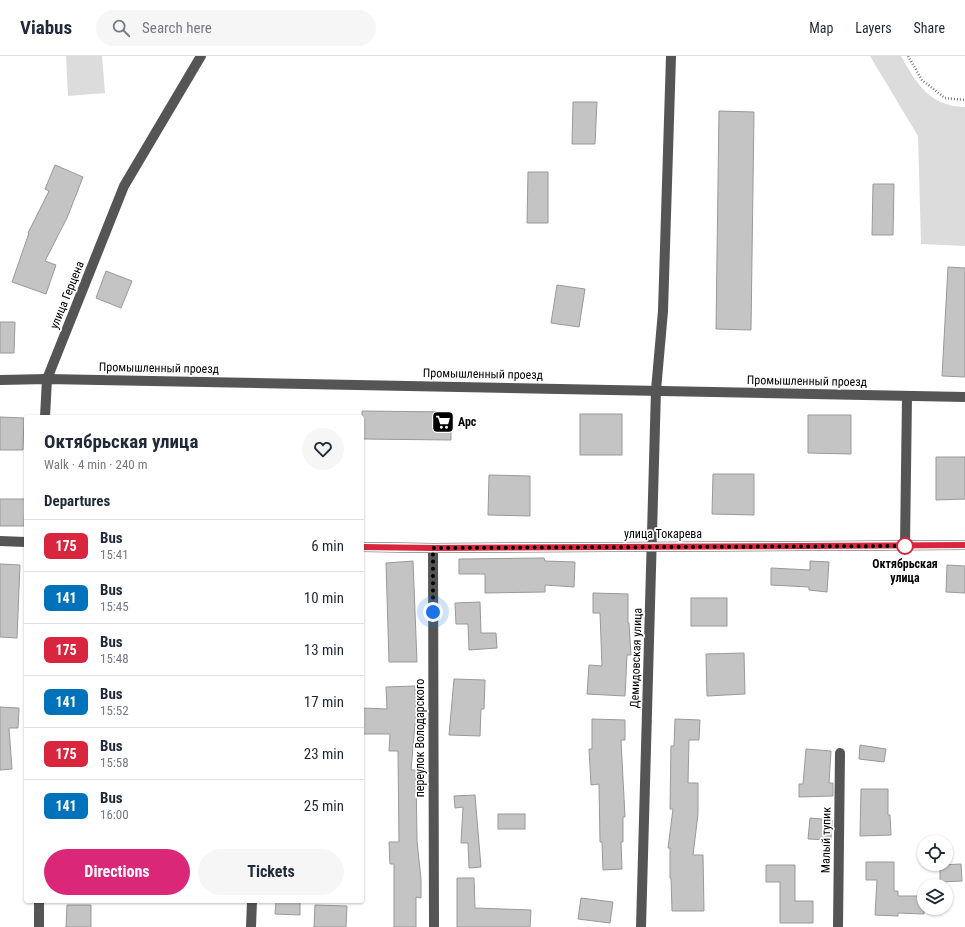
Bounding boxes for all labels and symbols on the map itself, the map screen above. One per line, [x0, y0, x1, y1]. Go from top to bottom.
street label: улица Герцена [47, 259, 87, 331]
street label: Промышленный проезд [99, 360, 220, 376]
street label: Промышленный проезд [423, 366, 544, 382]
street label: Промышленный проезд [747, 373, 868, 389]
supermarket icon: Арс [430, 409, 456, 435]
place label: Арс [458, 415, 477, 429]
street label: улица Токарева [624, 527, 702, 541]
marker: Октябрьская улица [896, 537, 914, 555]
place label: Октябрьская улица [872, 557, 938, 585]
your location [423, 602, 443, 622]
street label: Демидовская улица [627, 607, 645, 708]
street label: переулок Володарского [413, 679, 427, 797]
street label: Малый тупик [818, 807, 834, 873]

